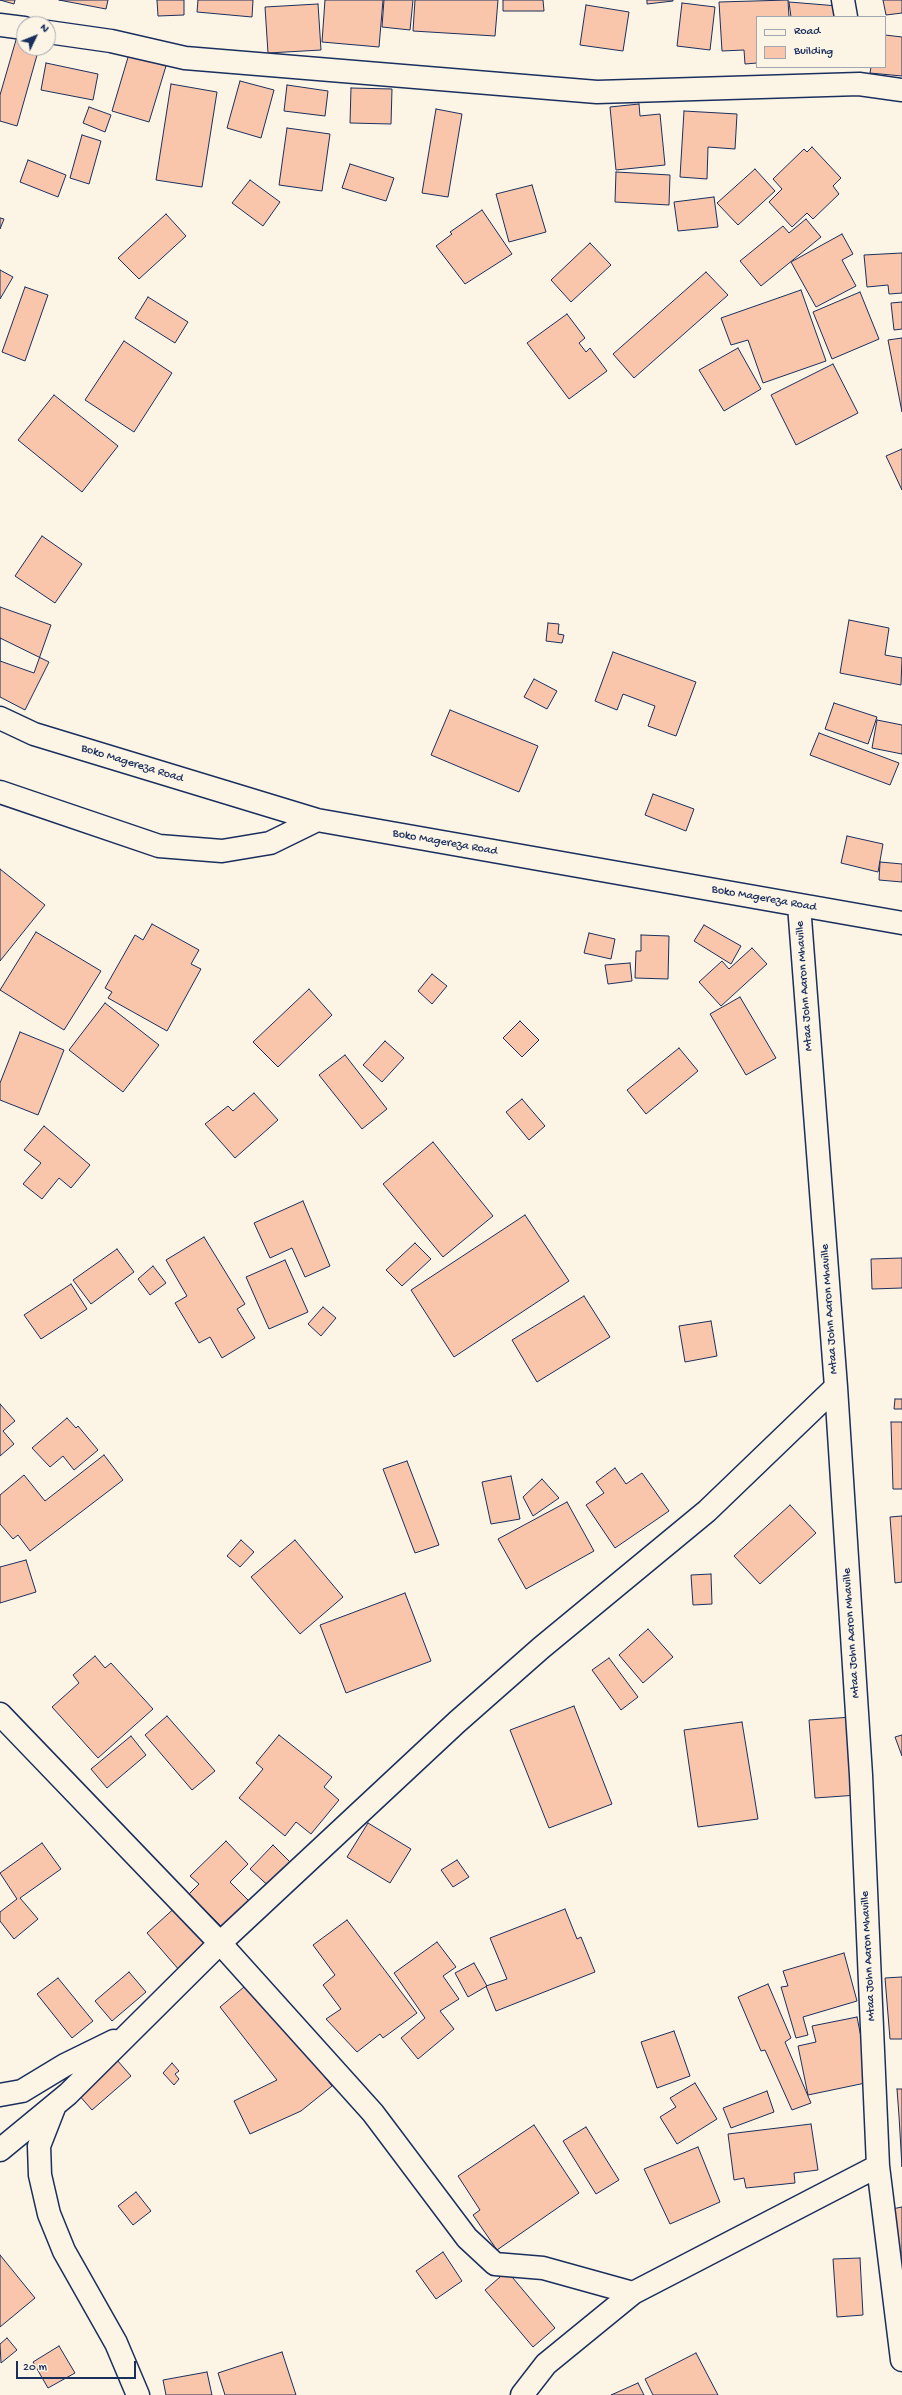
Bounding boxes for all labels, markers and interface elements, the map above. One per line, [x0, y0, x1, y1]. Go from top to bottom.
north arrow [16, 16, 56, 56]
legend [756, 16, 886, 68]
text: N [37, 22, 51, 35]
text: Road [794, 25, 820, 39]
text: Building [794, 45, 833, 59]
street label: Boko Magereza Road [79, 742, 185, 786]
street label: Boko Magereza Road [391, 827, 499, 859]
street label: Boko Magereza Road [710, 883, 818, 915]
street label: Mtaa John Aaron Mhaville [793, 920, 817, 1052]
street label: Mtaa John Aaron Mhaville [818, 1243, 842, 1375]
street label: Mtaa John Aaron Mhaville [840, 1567, 864, 1699]
street label: Mtaa John Aaron Mhaville [858, 1890, 880, 2022]
scale bar [18, 2353, 138, 2379]
text: 20 m [23, 2361, 47, 2375]

